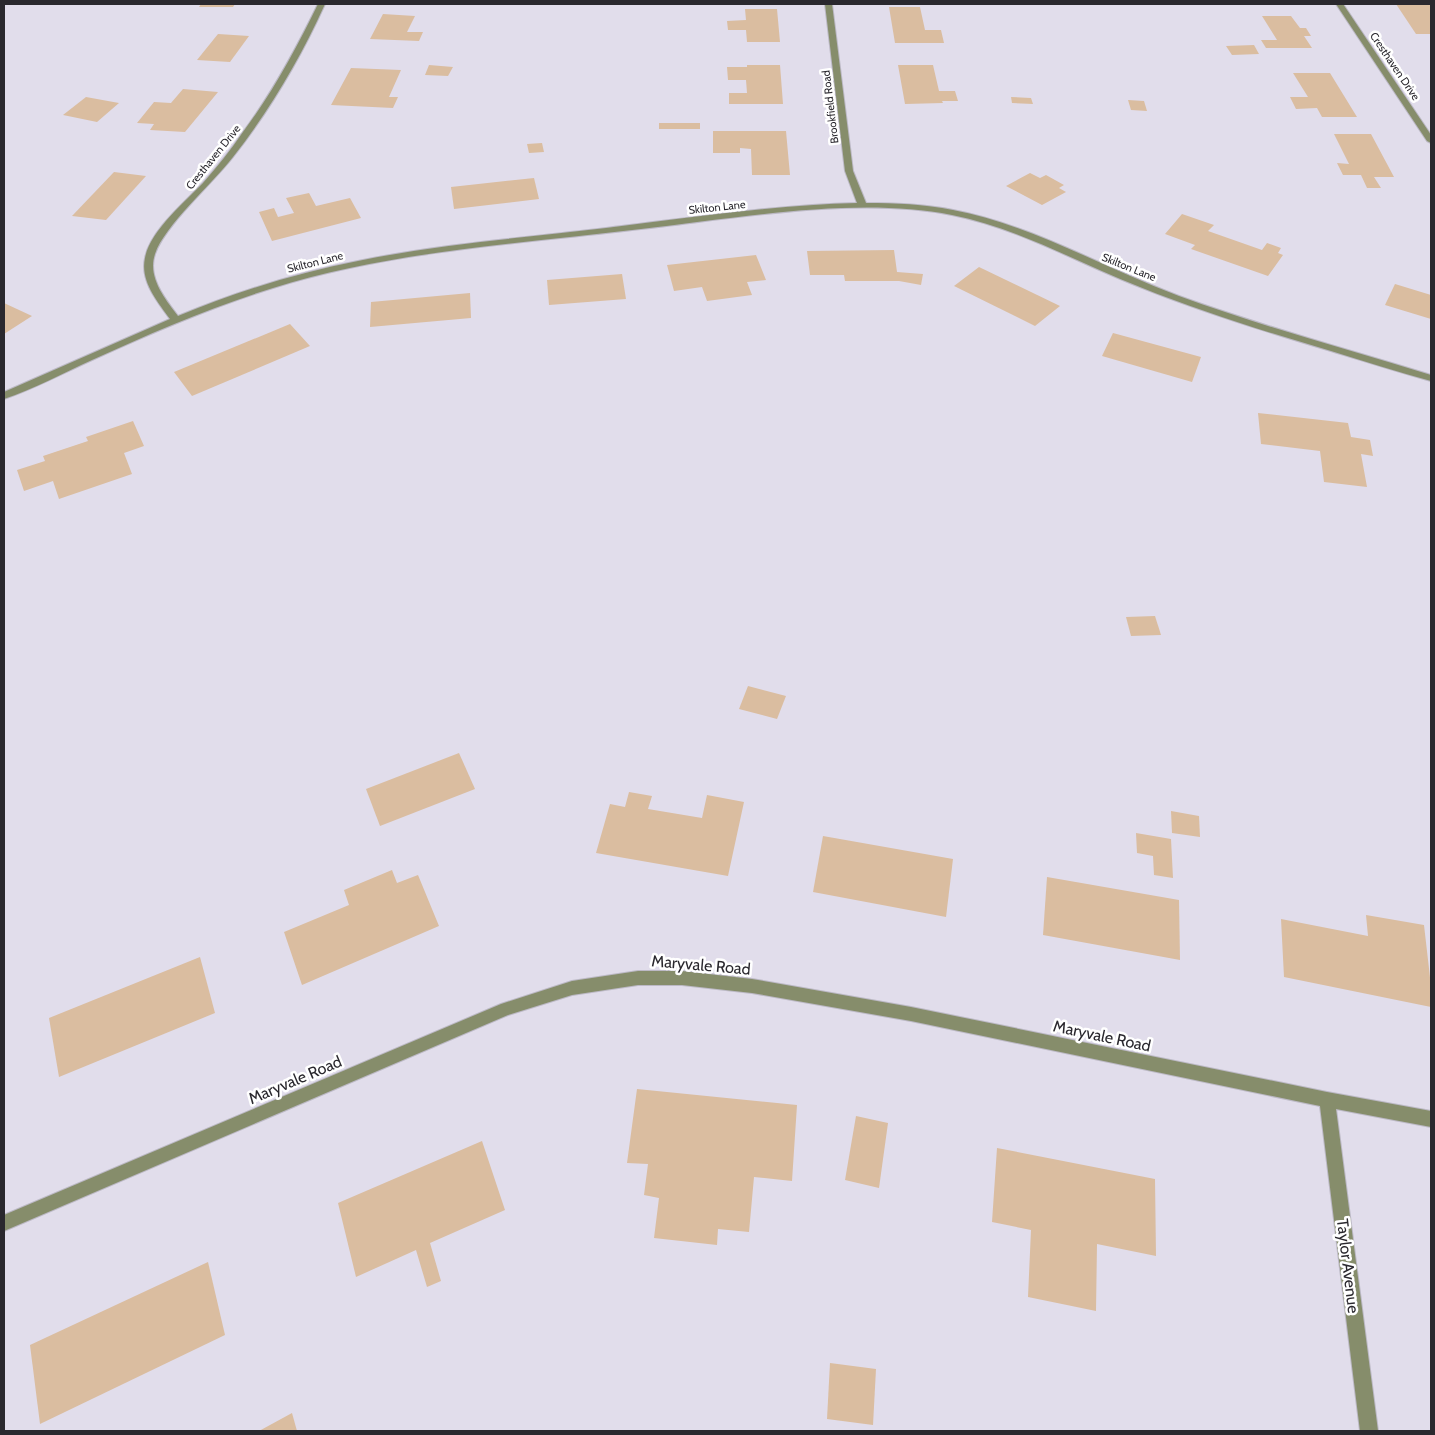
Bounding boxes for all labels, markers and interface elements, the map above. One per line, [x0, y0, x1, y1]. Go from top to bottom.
street label: Cresthaven Drive [1367, 29, 1423, 103]
street label: Brookfield Road [819, 70, 841, 144]
street label: Cresthaven Drive [183, 122, 244, 192]
street label: Skilton Lane [688, 197, 746, 217]
street label: Skilton Lane [286, 248, 345, 276]
street label: Skilton Lane [1100, 250, 1158, 284]
street label: Maryvale Road [651, 951, 751, 979]
street label: Maryvale Road [1051, 1016, 1153, 1056]
street label: Maryvale Road [246, 1052, 344, 1108]
street label: Taylor Avenue [1333, 1218, 1363, 1314]

